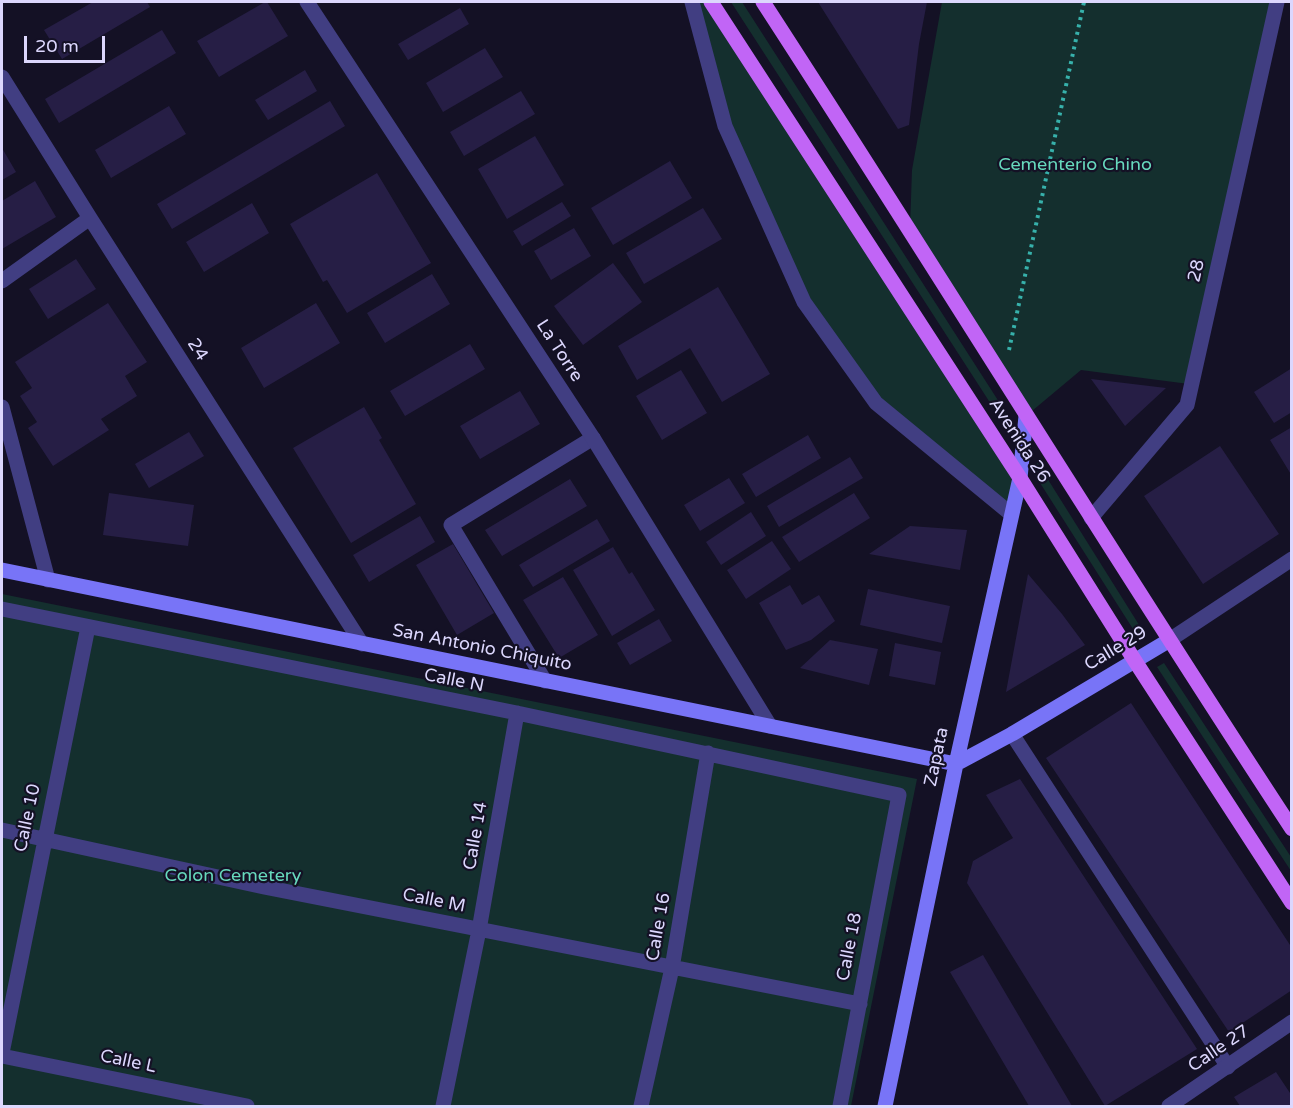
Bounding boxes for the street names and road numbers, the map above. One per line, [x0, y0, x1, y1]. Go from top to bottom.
street label: 28 [1184, 258, 1210, 284]
street label: La Torre [531, 316, 587, 386]
street label: 24 [182, 335, 212, 365]
street label: Avenida 26 [984, 395, 1054, 487]
street label: San Antonio Chiquito [391, 620, 573, 676]
street label: Calle 29 [1081, 622, 1151, 676]
street label: Calle N [422, 665, 486, 697]
street label: Zapata [920, 725, 954, 789]
street label: Calle 10 [10, 782, 46, 854]
street label: Calle 14 [459, 800, 493, 872]
street label: Calle M [401, 884, 467, 918]
street label: Calle 16 [642, 891, 676, 963]
street label: Calle 18 [833, 911, 867, 983]
street label: Calle 27 [1184, 1021, 1254, 1077]
street label: Calle L [98, 1046, 158, 1078]

